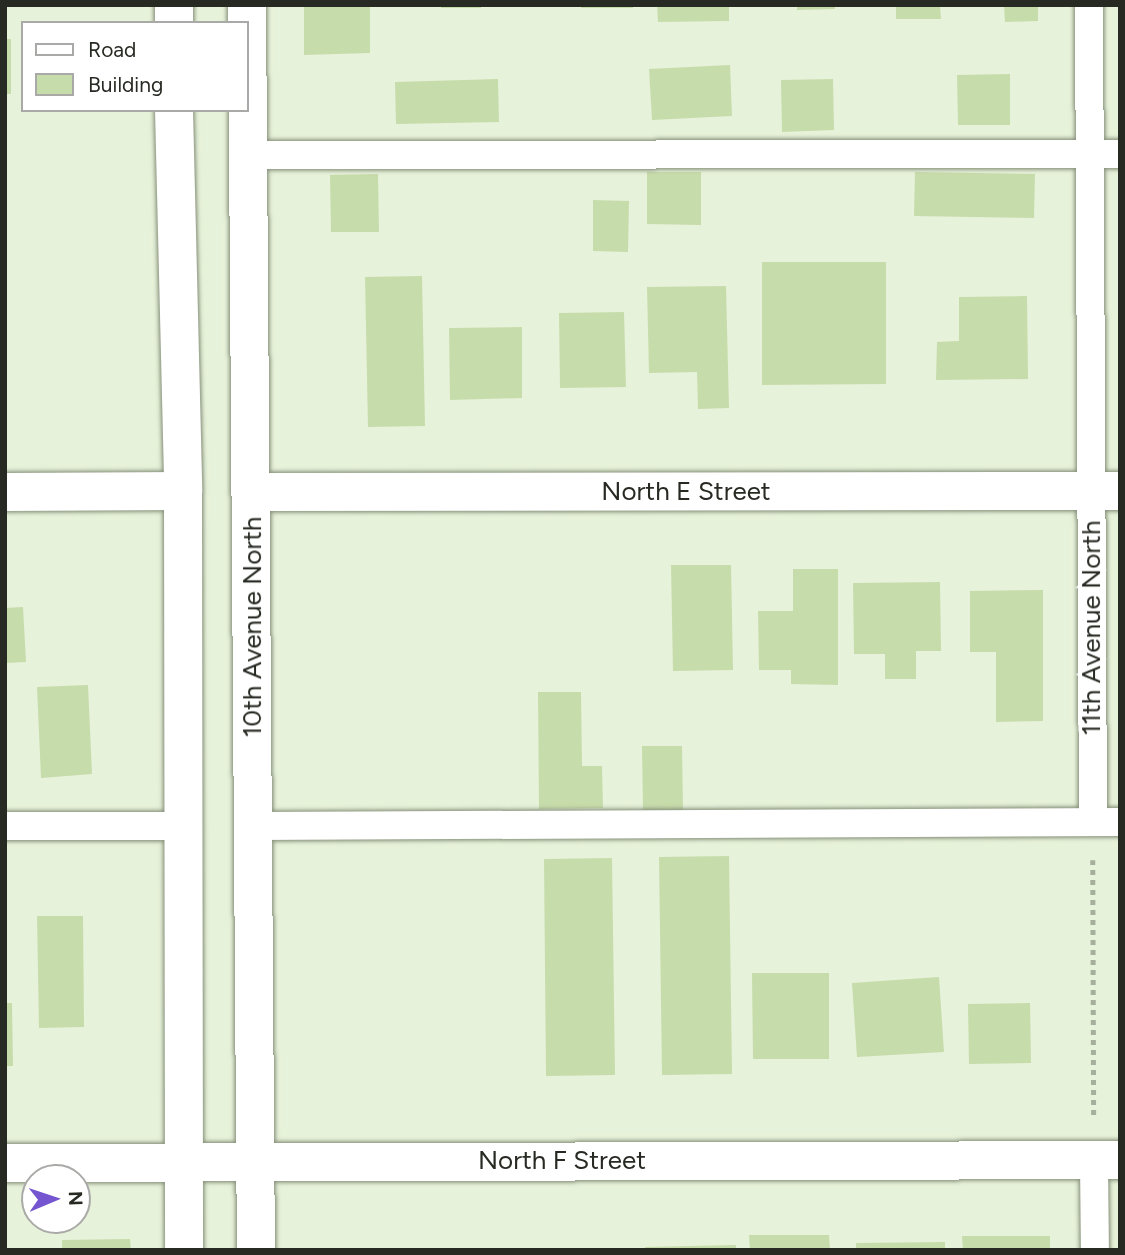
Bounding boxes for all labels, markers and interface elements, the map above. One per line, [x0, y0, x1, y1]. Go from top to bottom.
legend [21, 21, 248, 112]
text: Road [88, 37, 136, 62]
text: Building [88, 72, 163, 97]
street label: North E Street [601, 476, 771, 508]
street label: 10th Avenue North [237, 517, 269, 737]
street label: 11th Avenue North [1076, 521, 1108, 735]
street label: North F Street [478, 1145, 646, 1177]
north arrow [21, 1164, 91, 1234]
text: N [64, 1191, 87, 1206]

